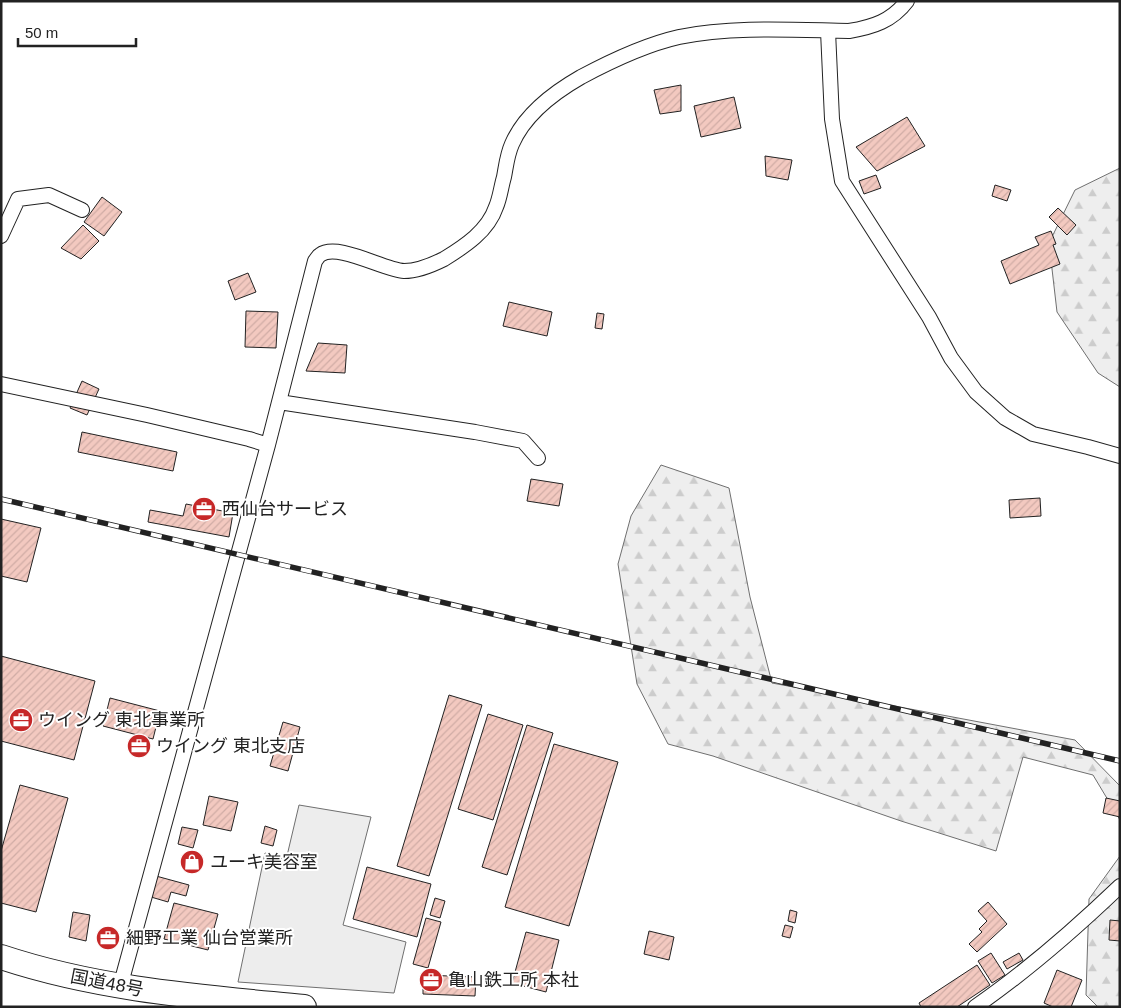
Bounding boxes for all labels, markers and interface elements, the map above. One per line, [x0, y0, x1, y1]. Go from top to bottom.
scale bar [18, 15, 135, 47]
text: 50 m [25, 24, 58, 41]
office icon: 西仙台サービス [191, 496, 217, 522]
place label: 西仙台サービス [222, 499, 348, 519]
office icon: ウイング 東北事業所 [8, 707, 34, 733]
place label: ウイング 東北事業所 [38, 710, 205, 730]
office icon: ウイング 東北支店 [126, 733, 152, 759]
place label: ウイング 東北支店 [156, 736, 305, 756]
shop icon: ユーキ美容室 [179, 849, 205, 875]
place label: ユーキ美容室 [210, 852, 318, 872]
office icon: 細野工業 仙台営業所 [95, 925, 121, 951]
place label: 細野工業 仙台営業所 [126, 928, 293, 948]
street label: 国道48号 [69, 966, 145, 1000]
office icon: 亀山鉄工所 本社 [418, 967, 444, 993]
place label: 亀山鉄工所 本社 [448, 970, 579, 990]

